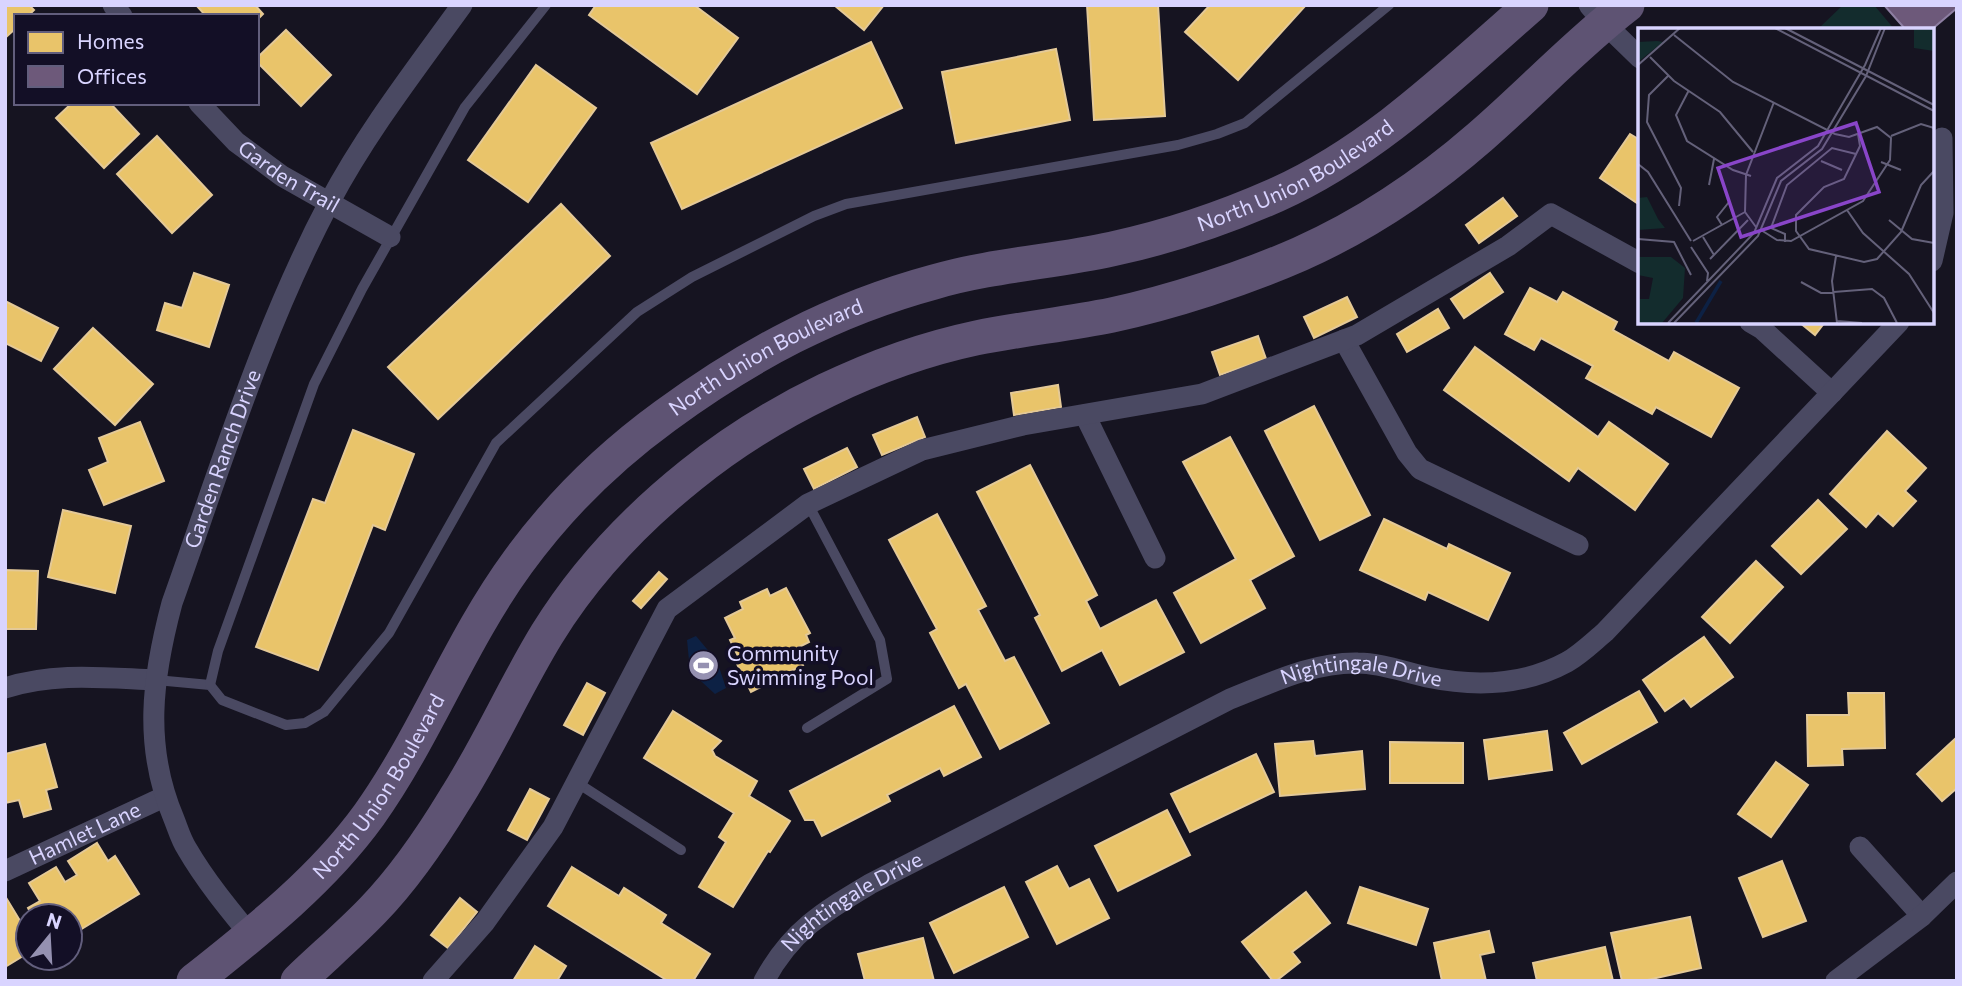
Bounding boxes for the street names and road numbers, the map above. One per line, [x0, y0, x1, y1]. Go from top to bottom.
street label: North Union Boulevard [1194, 114, 1398, 236]
street label: Garden Trail [234, 134, 344, 217]
street label: North Union Boulevard [663, 293, 866, 420]
street label: Garden Ranch Drive [178, 366, 265, 551]
street label: Nightingale Drive [1277, 649, 1444, 691]
street label: North Union Boulevard [307, 689, 449, 884]
street label: Hamlet Lane [24, 796, 144, 869]
street label: Nightingale Drive [775, 845, 926, 956]

